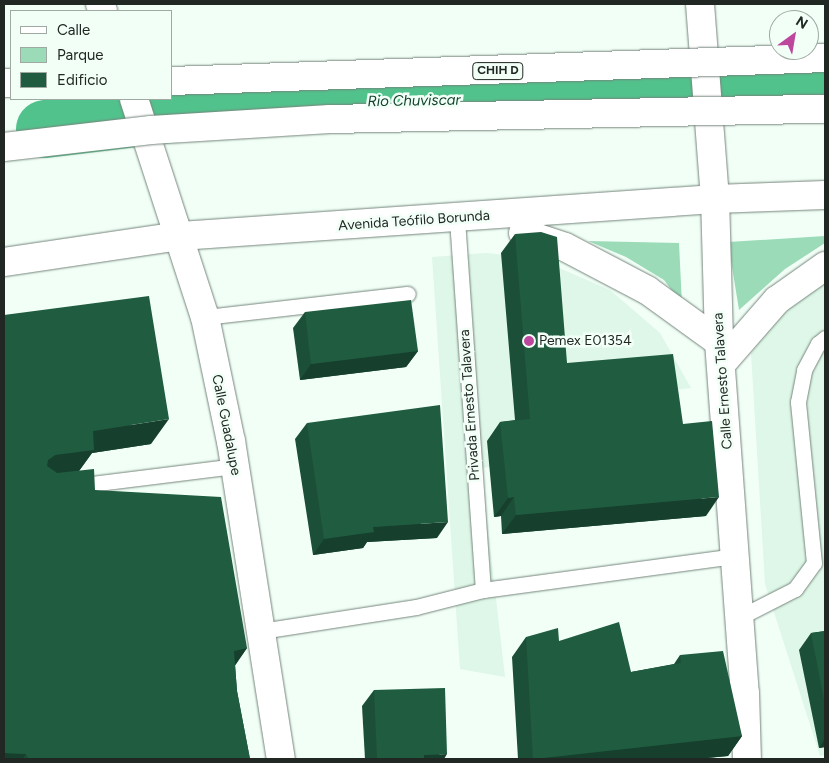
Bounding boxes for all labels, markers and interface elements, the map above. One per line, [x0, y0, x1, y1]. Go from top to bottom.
legend [10, 10, 172, 100]
north arrow [769, 10, 819, 60]
text: N [793, 13, 811, 33]
text: Calle [57, 21, 90, 39]
text: Parque [57, 46, 104, 64]
road number: CHIH D [472, 61, 524, 80]
text: Edificio [57, 71, 107, 89]
water label: Rio Chuviscar [367, 91, 461, 111]
street label: Avenida Teófilo Borunda [338, 207, 490, 235]
street label: Calle Ernesto Talavera [710, 312, 736, 450]
street label: Privada Ernesto Talavera [456, 329, 484, 481]
place label: Pemex E01354 [539, 333, 632, 349]
marker: Pemex E01354 [523, 335, 535, 347]
street label: Calle Guadalupe [208, 373, 244, 477]

